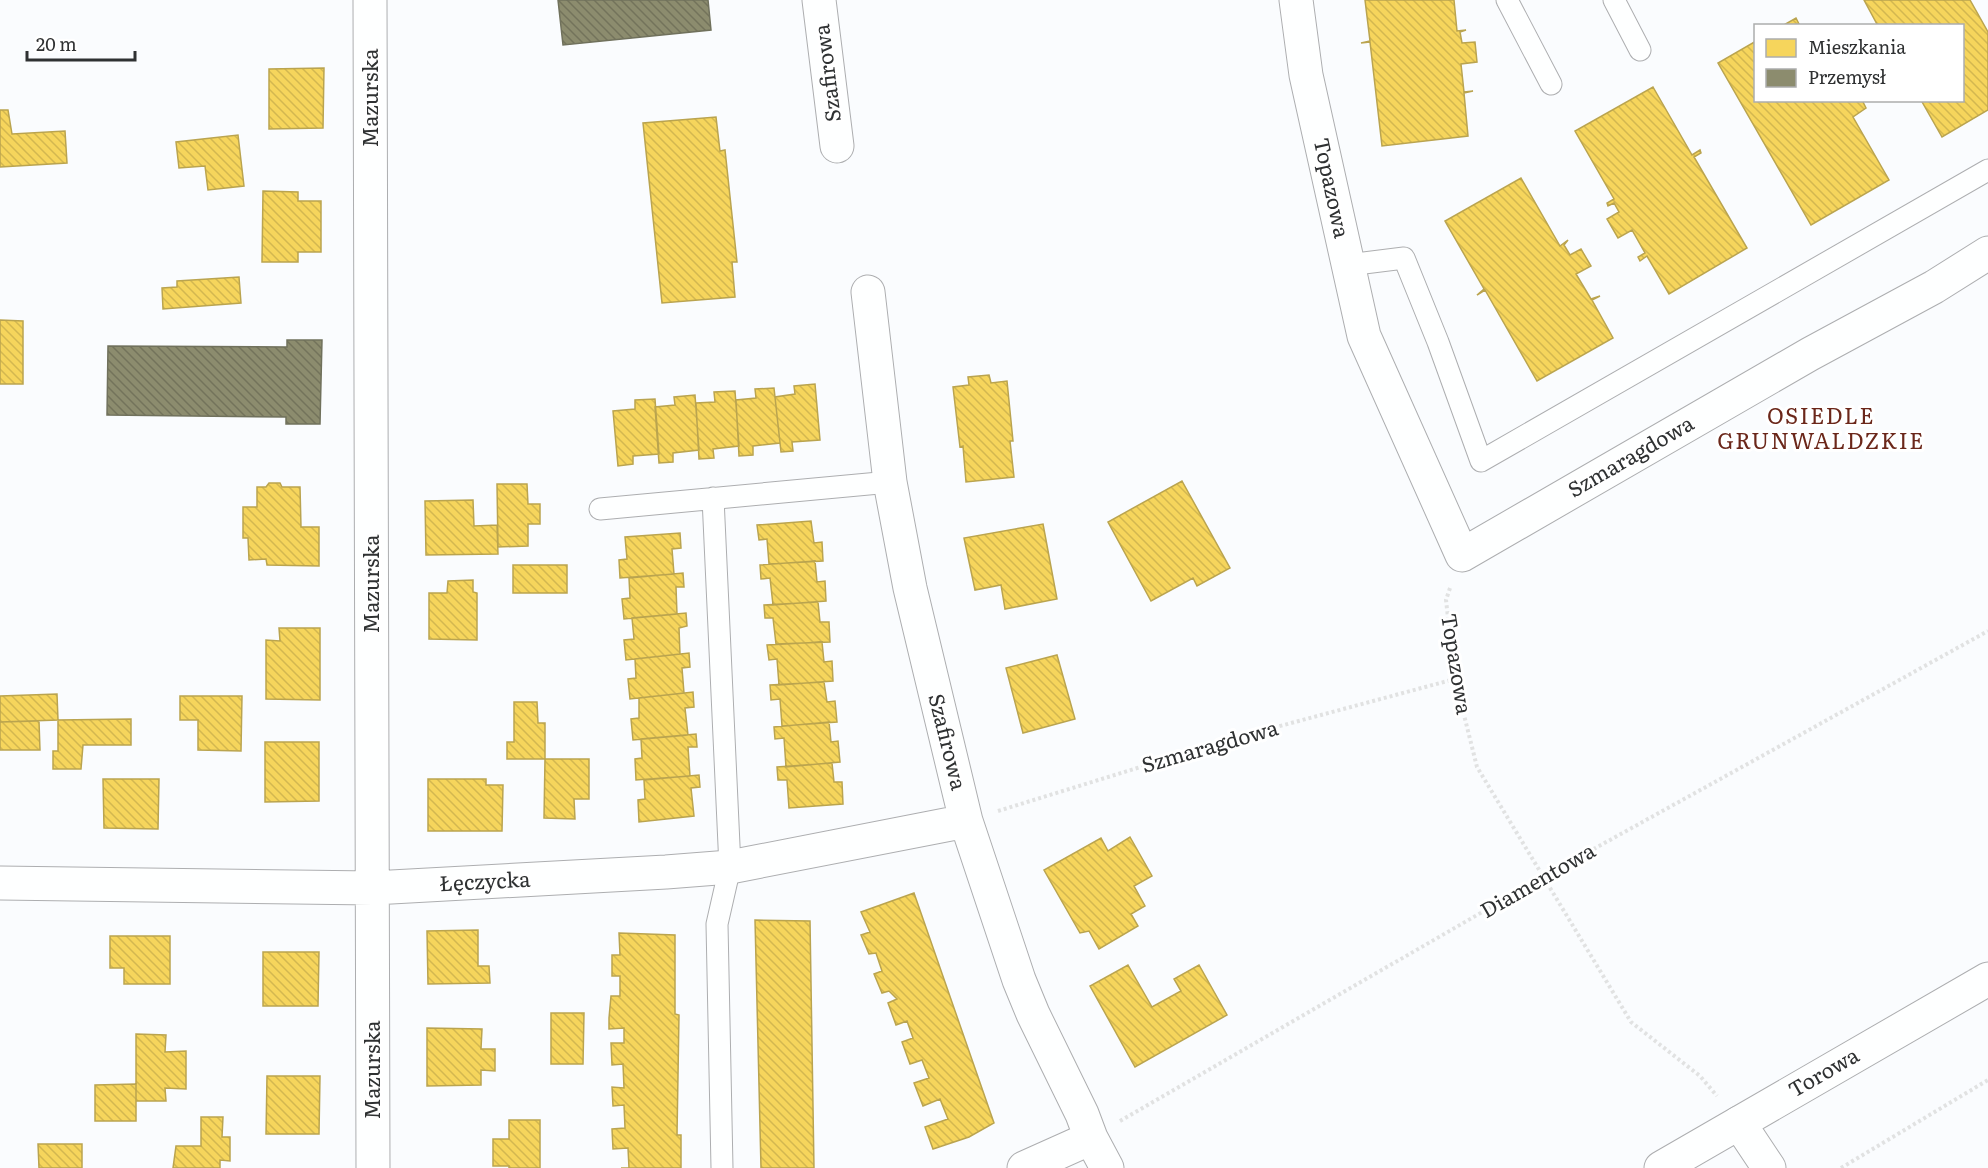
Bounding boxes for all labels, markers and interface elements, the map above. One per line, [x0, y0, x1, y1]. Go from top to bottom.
street label: Szafirowa [804, 22, 847, 124]
scale bar [27, 24, 135, 62]
legend [1754, 24, 1964, 102]
text: 20 m [36, 30, 77, 57]
text: Mieszkania [1808, 33, 1906, 60]
street label: Mazurska [353, 48, 384, 148]
text: Przemysł [1808, 63, 1886, 90]
street label: Topazowa [1308, 134, 1359, 241]
district label: OSIEDLE GRUNWALDZKIE [1717, 398, 1925, 456]
street label: Szmaragdowa [1561, 406, 1699, 503]
street label: Mazurska [354, 534, 385, 634]
street label: Topazowa [1435, 611, 1482, 717]
street label: Szafirowa [922, 690, 977, 794]
street label: Szmaragdowa [1137, 710, 1282, 779]
street label: Diamentowa [1474, 833, 1601, 924]
street label: Łęczycka [439, 862, 532, 897]
street label: Mazurska [355, 1020, 386, 1120]
street label: Torowa [1782, 1038, 1864, 1104]

